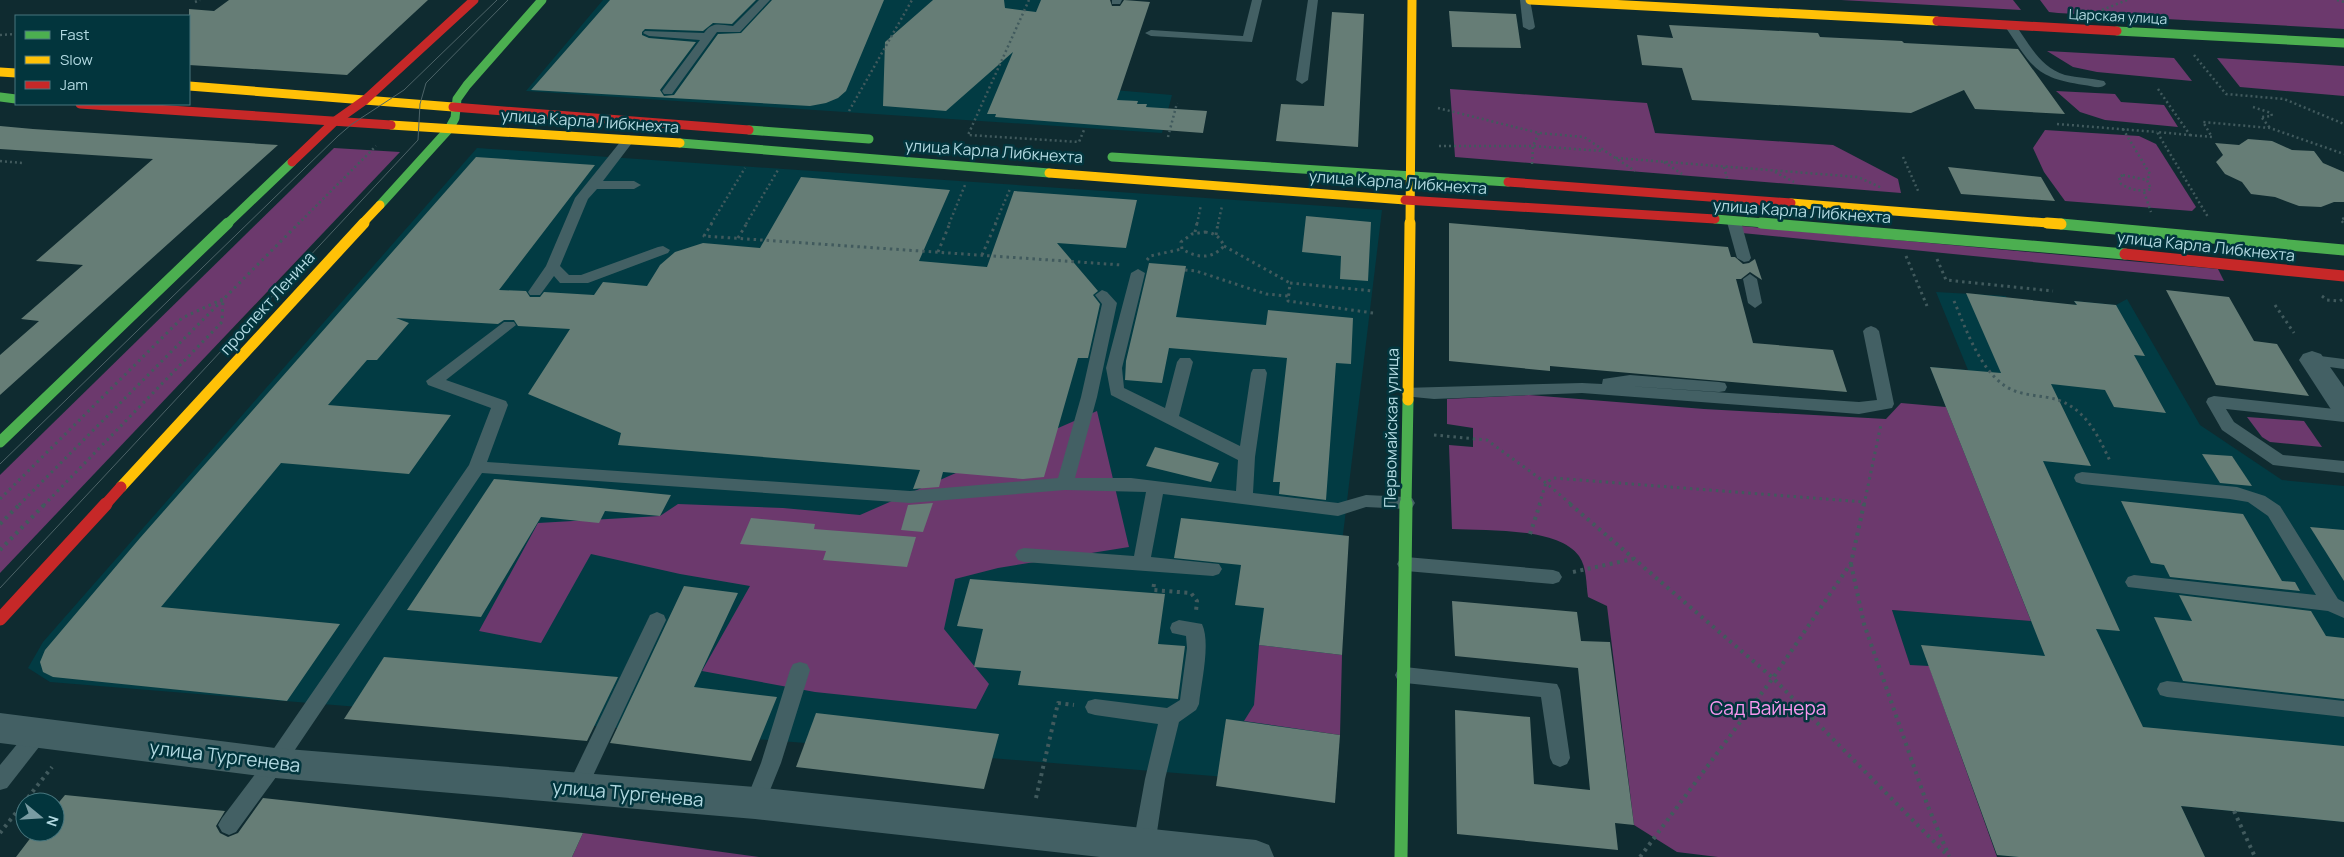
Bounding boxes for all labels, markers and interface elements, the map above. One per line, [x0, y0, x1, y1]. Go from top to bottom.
street label: Царская улица [2068, 4, 2168, 28]
legend [15, 15, 190, 105]
text: Fast [60, 24, 89, 45]
text: Slow [60, 49, 93, 70]
text: Jam [60, 74, 88, 95]
street label: улица Карла Либкнехта [500, 104, 680, 138]
street label: улица Карла Либкнехта [904, 134, 1084, 168]
street label: улица Карла Либкнехта [1308, 165, 1488, 199]
street label: улица Карла Либкнехта [1712, 194, 1892, 228]
street label: улица Карла Либкнехта [2116, 226, 2296, 266]
street label: проспект Ленина [215, 247, 319, 359]
street label: Первомайская улица [1379, 348, 1403, 508]
park label: Сад Вайнера [1710, 695, 1826, 721]
street label: улица Тургенева [148, 734, 302, 778]
street label: улица Тургенева [551, 773, 705, 813]
north arrow [15, 792, 65, 842]
text: N [42, 813, 63, 829]

